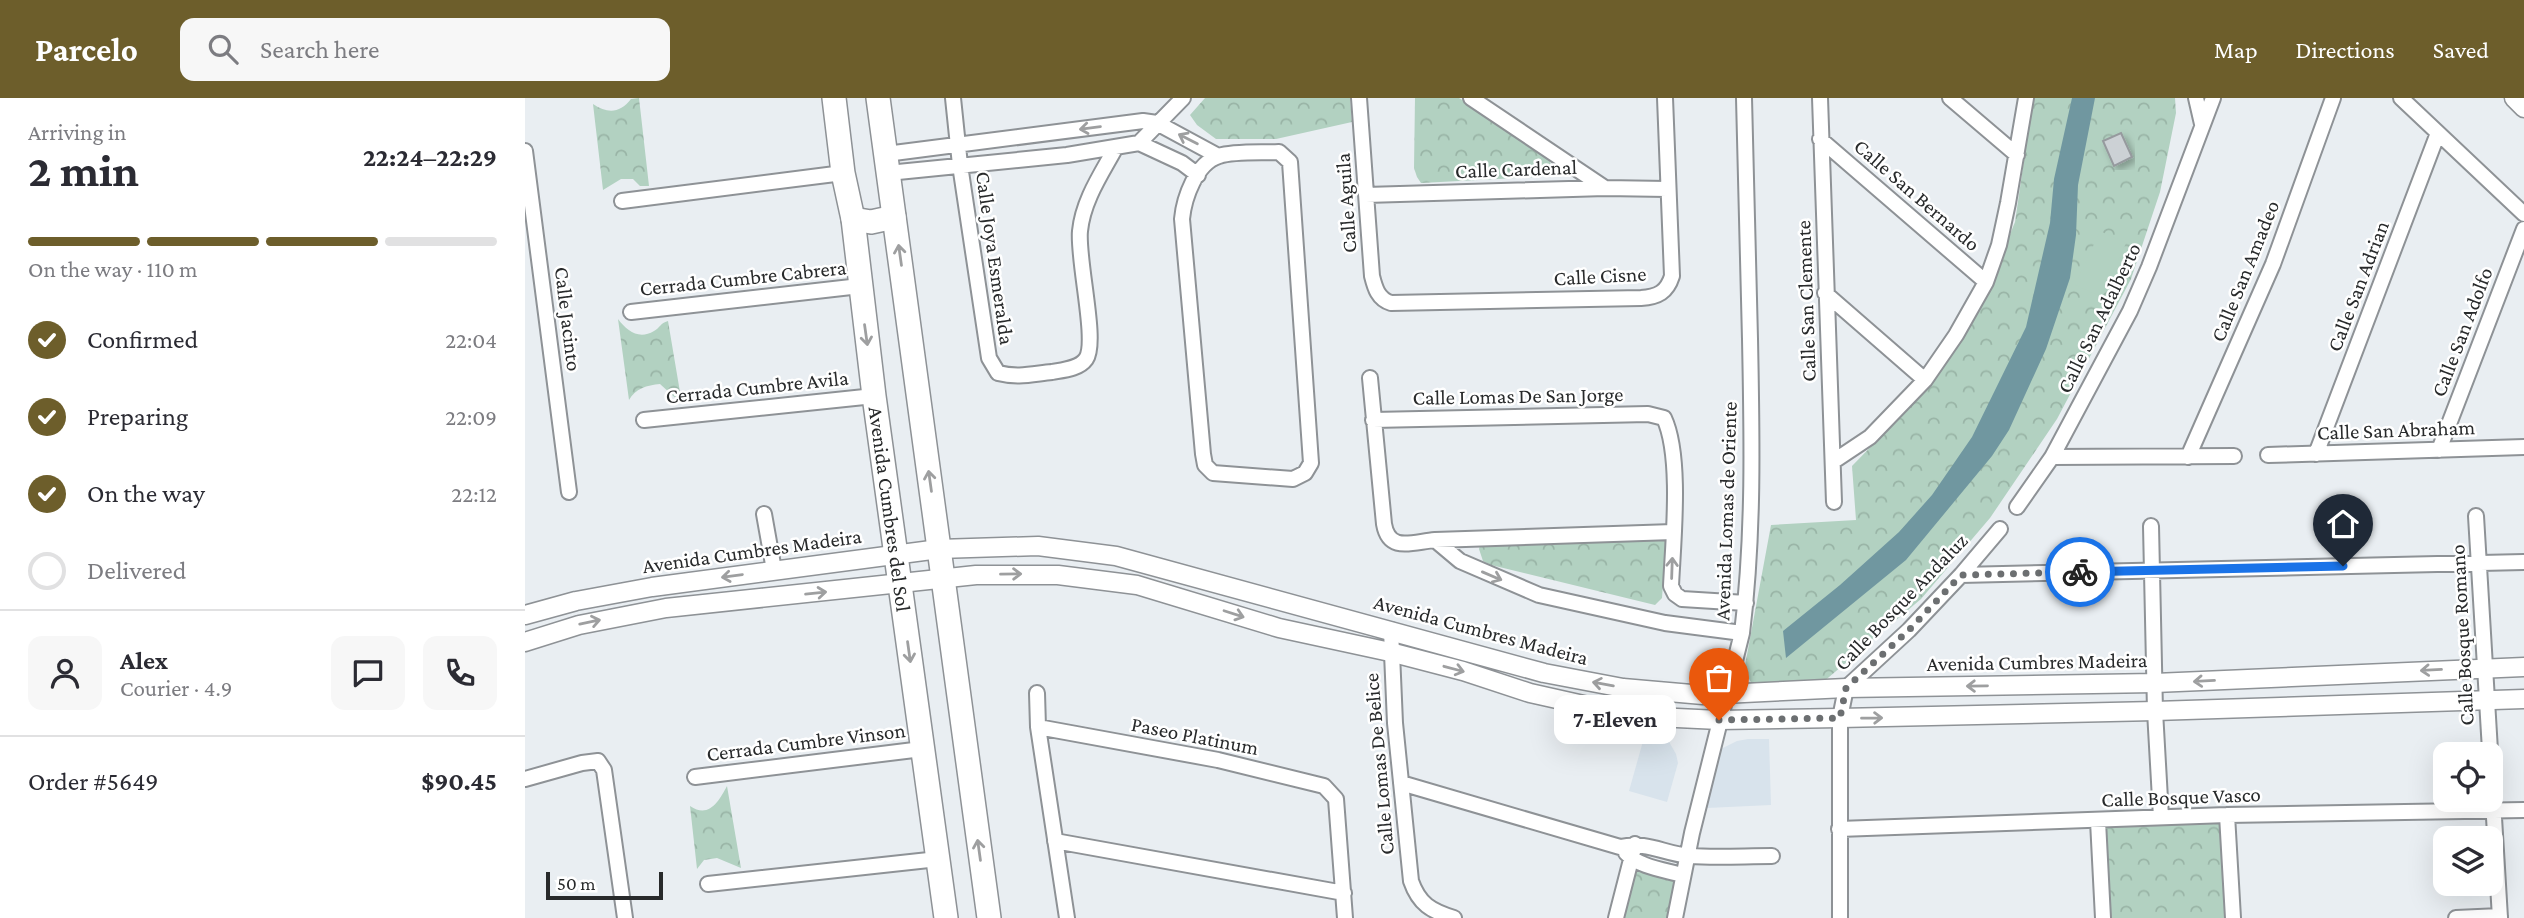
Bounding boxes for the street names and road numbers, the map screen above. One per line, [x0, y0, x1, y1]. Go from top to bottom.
street label: Calle San Bernardo [1849, 134, 1985, 256]
street label: Calle Aguila [1331, 152, 1361, 254]
street label: Calle Cardenal [1455, 155, 1577, 183]
street label: Calle Joya Esmeralda [971, 170, 1019, 346]
street label: Calle San Amadeo [2206, 197, 2284, 345]
street label: Calle San Adrian [2322, 217, 2394, 355]
street label: Calle San Clemente [1791, 220, 1821, 382]
street label: Calle San Adalberto [2052, 239, 2146, 397]
street label: Cerrada Cumbre Cabrera [639, 255, 848, 301]
street label: Calle Cisne [1553, 262, 1647, 290]
street label: Calle San Adolfo [2426, 264, 2498, 400]
street label: Calle Jacinto [550, 265, 586, 373]
street label: Cerrada Cumbre Avila [664, 365, 850, 409]
street label: Calle Lomas De San Jorge [1412, 382, 1624, 410]
street label: Avenida Lomas de Oriente [1710, 401, 1742, 621]
street label: Avenida Cumbres del Sol [864, 405, 916, 613]
street label: Calle San Abraham [2317, 415, 2476, 445]
street label: Avenida Cumbres Madeira [641, 524, 863, 578]
street label: Calle Bosque Andaluz [1830, 529, 1973, 675]
street label: Calle Bosque Romano [2445, 544, 2479, 726]
street label: Avenida Cumbres Madeira [1371, 590, 1591, 670]
street label: Avenida Cumbres Madeira [1926, 648, 2148, 676]
street label: Calle Lomas De Belice [1359, 672, 1399, 856]
street label: Paseo Platinum [1129, 712, 1261, 760]
street label: Cerrada Cumbre Vinson [705, 718, 907, 766]
street label: Calle Bosque Vasco [2101, 782, 2261, 812]

